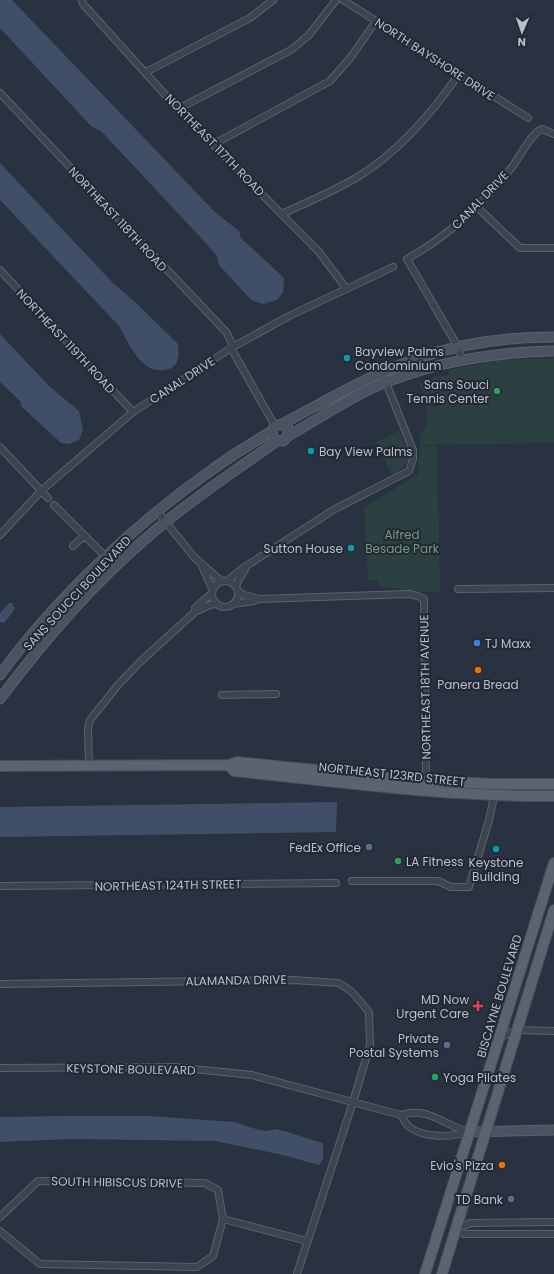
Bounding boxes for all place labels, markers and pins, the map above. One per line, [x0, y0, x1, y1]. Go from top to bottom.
place label: Bayview Palms Condominium [355, 343, 444, 374]
marker: Bayview Palms Condominium [342, 353, 352, 363]
place label: Sans Souci Tennis Center [407, 376, 490, 407]
marker: Sans Souci Tennis Center [492, 386, 502, 396]
place label: Bay View Palms [319, 443, 413, 460]
marker: Bay View Palms [306, 446, 316, 456]
place label: Sutton House [264, 540, 343, 557]
marker: Sutton House [346, 543, 356, 553]
place label: TJ Maxx [485, 635, 531, 652]
marker: TJ Maxx [472, 638, 482, 648]
marker: Panera Bread [473, 665, 483, 675]
place label: Panera Bread [437, 676, 519, 693]
place label: FedEx Office [289, 839, 361, 856]
marker: FedEx Office [364, 842, 374, 852]
marker: Keystone Building [491, 844, 501, 854]
place label: LA Fitness [406, 853, 464, 870]
place label: Keystone Building [469, 854, 523, 885]
marker: LA Fitness [393, 856, 403, 866]
place label: MD Now Urgent Care [396, 991, 469, 1022]
marker: MD Now Urgent Care [472, 1000, 484, 1012]
place label: Private Postal Systems [349, 1030, 439, 1061]
marker: Private Postal Systems [442, 1040, 452, 1050]
place label: Yoga Pilates [443, 1069, 516, 1086]
marker: Yoga Pilates [430, 1072, 440, 1082]
place label: Evio's Pizza [430, 1157, 494, 1174]
marker: Evio's Pizza [497, 1160, 507, 1170]
place label: TD Bank [455, 1191, 504, 1208]
marker: TD Bank [506, 1194, 516, 1204]

